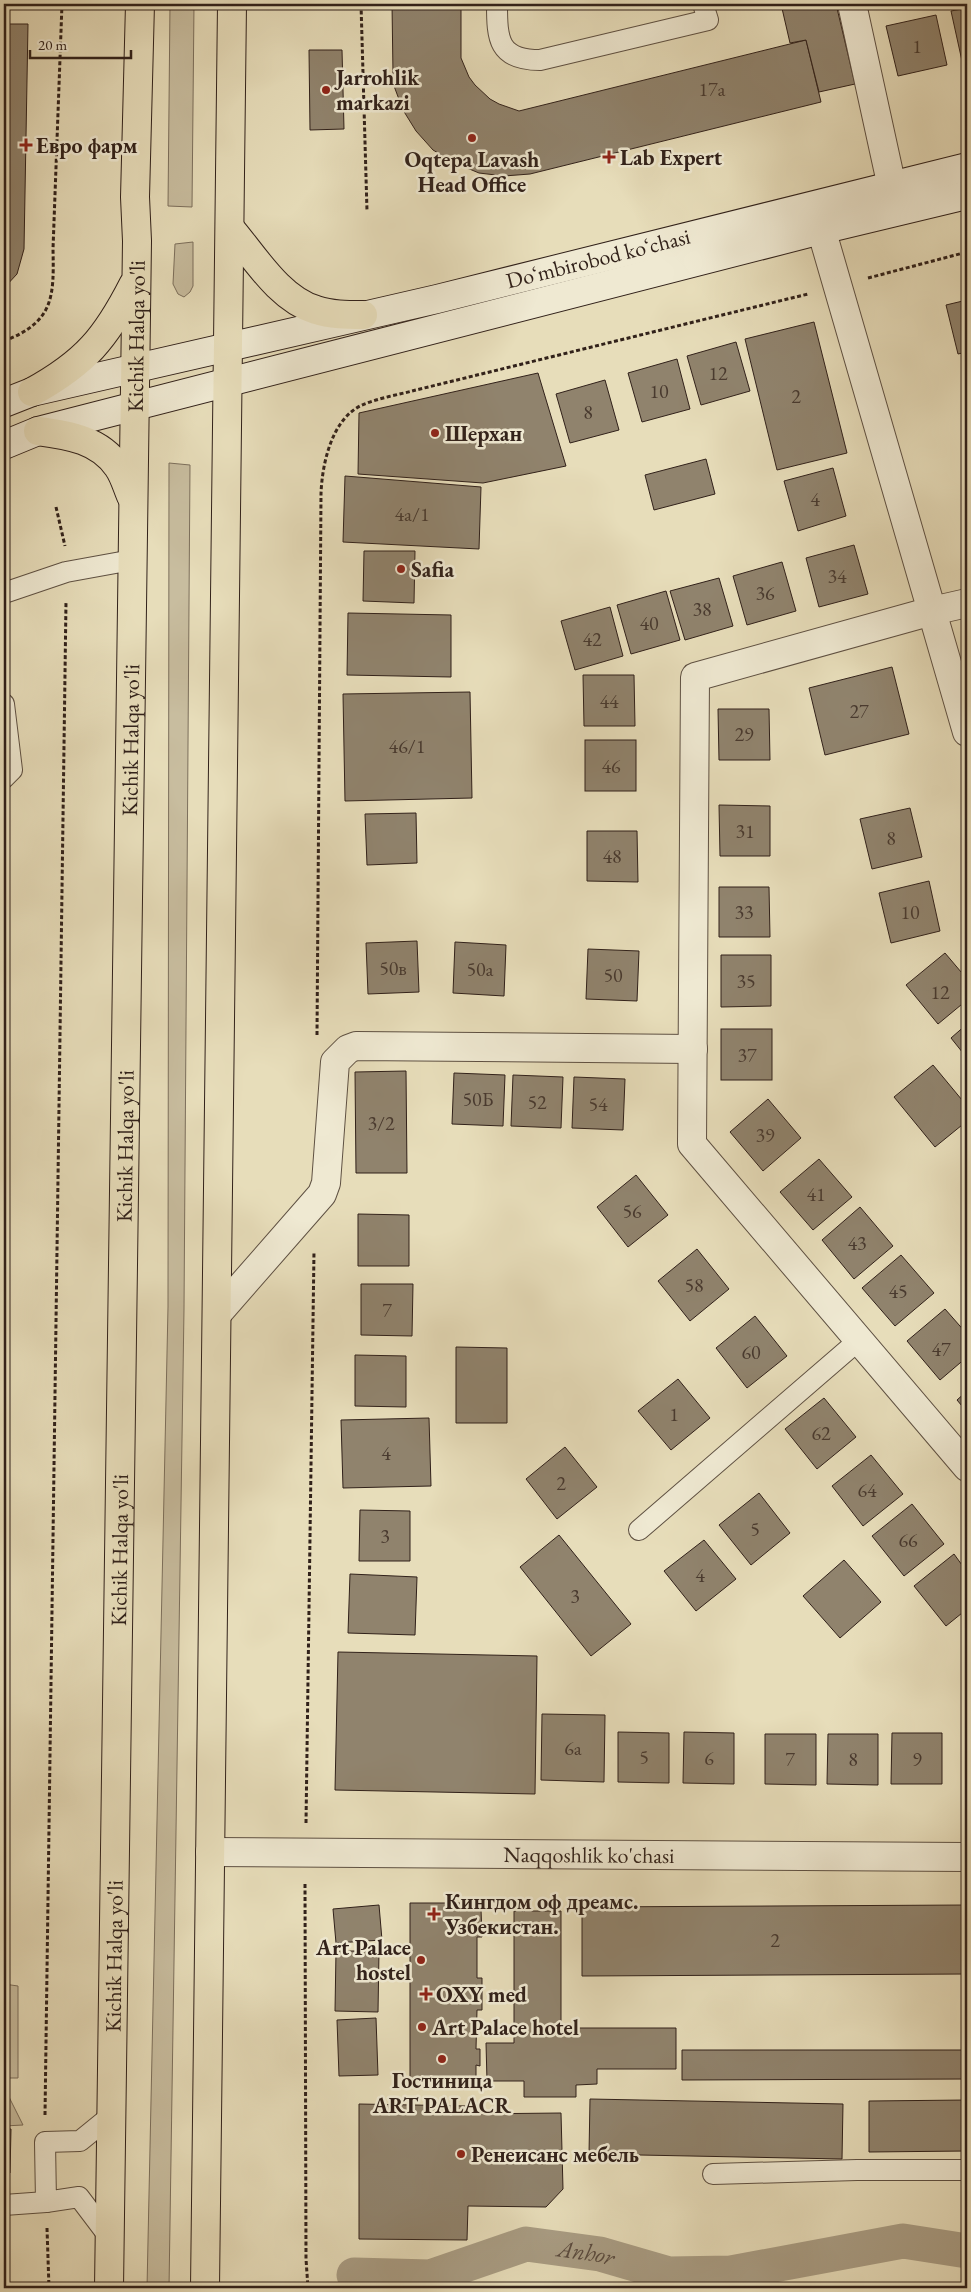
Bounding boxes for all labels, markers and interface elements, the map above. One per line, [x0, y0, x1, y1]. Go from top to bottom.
scale bar [30, 28, 131, 60]
house number: 1 [912, 33, 922, 59]
text: 20 m [38, 35, 67, 54]
place label: Jarrohlik markazi [334, 63, 420, 117]
house number: 17a [698, 76, 726, 102]
marker: Jarrohlik markazi [320, 84, 332, 96]
place label: Евро фарм [36, 131, 138, 160]
marker: Oqtepa Lavash Head Office [466, 132, 478, 144]
marker: Евро фарм [20, 139, 32, 151]
place label: Lab Expert [620, 143, 723, 172]
place label: Oqtepa Lavash Head Office [405, 145, 539, 199]
marker: Lab Expert [602, 150, 616, 164]
street label: Doʻmbirobod koʻchasi [503, 222, 693, 295]
street label: Kichik Halqa yo'li [121, 260, 152, 412]
house number: 12 [708, 360, 728, 386]
house number: 10 [649, 378, 669, 404]
house number: 2 [791, 383, 801, 409]
house number: 8 [583, 399, 593, 425]
place label: Шерхан [445, 419, 522, 448]
marker: Шерхан [429, 427, 441, 439]
house number: 4 [810, 486, 820, 512]
house number: 4а/1 [394, 501, 430, 527]
place label: Safia [411, 555, 455, 584]
marker: Safia [395, 563, 407, 575]
house number: 34 [827, 563, 847, 589]
house number: 36 [755, 580, 775, 606]
house number: 38 [692, 596, 712, 622]
house number: 40 [639, 610, 659, 636]
house number: 42 [582, 626, 602, 652]
street label: Kichik Halqa yo'li [115, 664, 146, 816]
house number: 44 [599, 688, 619, 714]
house number: 27 [849, 698, 869, 724]
house number: 29 [734, 721, 754, 747]
house number: 46/1 [389, 733, 425, 759]
house number: 46 [601, 753, 621, 779]
house number: 31 [735, 818, 755, 844]
house number: 8 [886, 825, 896, 851]
house number: 48 [602, 843, 622, 869]
house number: 33 [734, 899, 754, 925]
house number: 10 [900, 899, 920, 925]
house number: 50в [379, 955, 407, 981]
house number: 50а [466, 956, 494, 982]
house number: 50 [603, 962, 623, 988]
house number: 35 [736, 968, 756, 994]
house number: 12 [930, 979, 950, 1005]
house number: 37 [737, 1042, 757, 1068]
street label: Kichik Halqa yo'li [110, 1070, 141, 1222]
house number: 50Б [463, 1086, 494, 1112]
house number: 52 [527, 1089, 547, 1115]
house number: 54 [588, 1091, 608, 1117]
house number: 3/2 [367, 1110, 395, 1136]
house number: 39 [755, 1122, 775, 1148]
house number: 41 [806, 1181, 826, 1207]
house number: 56 [622, 1198, 642, 1224]
house number: 43 [847, 1230, 867, 1256]
house number: 58 [684, 1272, 704, 1298]
house number: 45 [888, 1278, 908, 1304]
house number: 7 [382, 1297, 392, 1323]
house number: 47 [931, 1336, 951, 1362]
house number: 60 [741, 1339, 761, 1365]
house number: 1 [669, 1401, 679, 1427]
house number: 62 [811, 1420, 831, 1446]
house number: 4 [381, 1440, 391, 1466]
house number: 2 [556, 1470, 566, 1496]
street label: Kichik Halqa yo'li [104, 1474, 135, 1626]
house number: 64 [857, 1477, 877, 1503]
house number: 5 [750, 1516, 760, 1542]
house number: 3 [380, 1523, 390, 1549]
house number: 66 [898, 1527, 918, 1553]
house number: 4 [695, 1562, 705, 1588]
house number: 3 [570, 1583, 580, 1609]
house number: 6а [564, 1735, 582, 1761]
house number: 5 [639, 1744, 649, 1770]
house number: 6 [704, 1745, 714, 1771]
house number: 7 [785, 1746, 795, 1772]
house number: 8 [848, 1746, 858, 1772]
house number: 9 [912, 1746, 922, 1772]
street label: Naqqoshlik ko'chasi [503, 1840, 675, 1870]
street label: Kichik Halqa yo'li [99, 1880, 130, 2032]
place label: Кингдом оф дреамс. Узбекистан. [444, 1887, 638, 1941]
marker: Кингдом оф дреамс. Узбекистан. [427, 1907, 441, 1921]
house number: 2 [770, 1927, 780, 1953]
place label: Art Palace hostel [315, 1933, 411, 1987]
marker: Art Palace hostel [415, 1954, 427, 1966]
place label: OXY med [436, 1980, 527, 2009]
marker: OXY med [420, 1988, 432, 2000]
place label: Art Palace hotel [431, 2013, 579, 2042]
marker: Art Palace hotel [416, 2021, 428, 2033]
marker: Гостиница ART PALACR [436, 2053, 448, 2065]
place label: Гостиница ART PALACR [372, 2066, 511, 2120]
place label: Ренеисанс мебель [471, 2140, 639, 2169]
marker: Ренеисанс мебель [455, 2148, 467, 2160]
water label: Anhor [553, 2232, 620, 2273]

